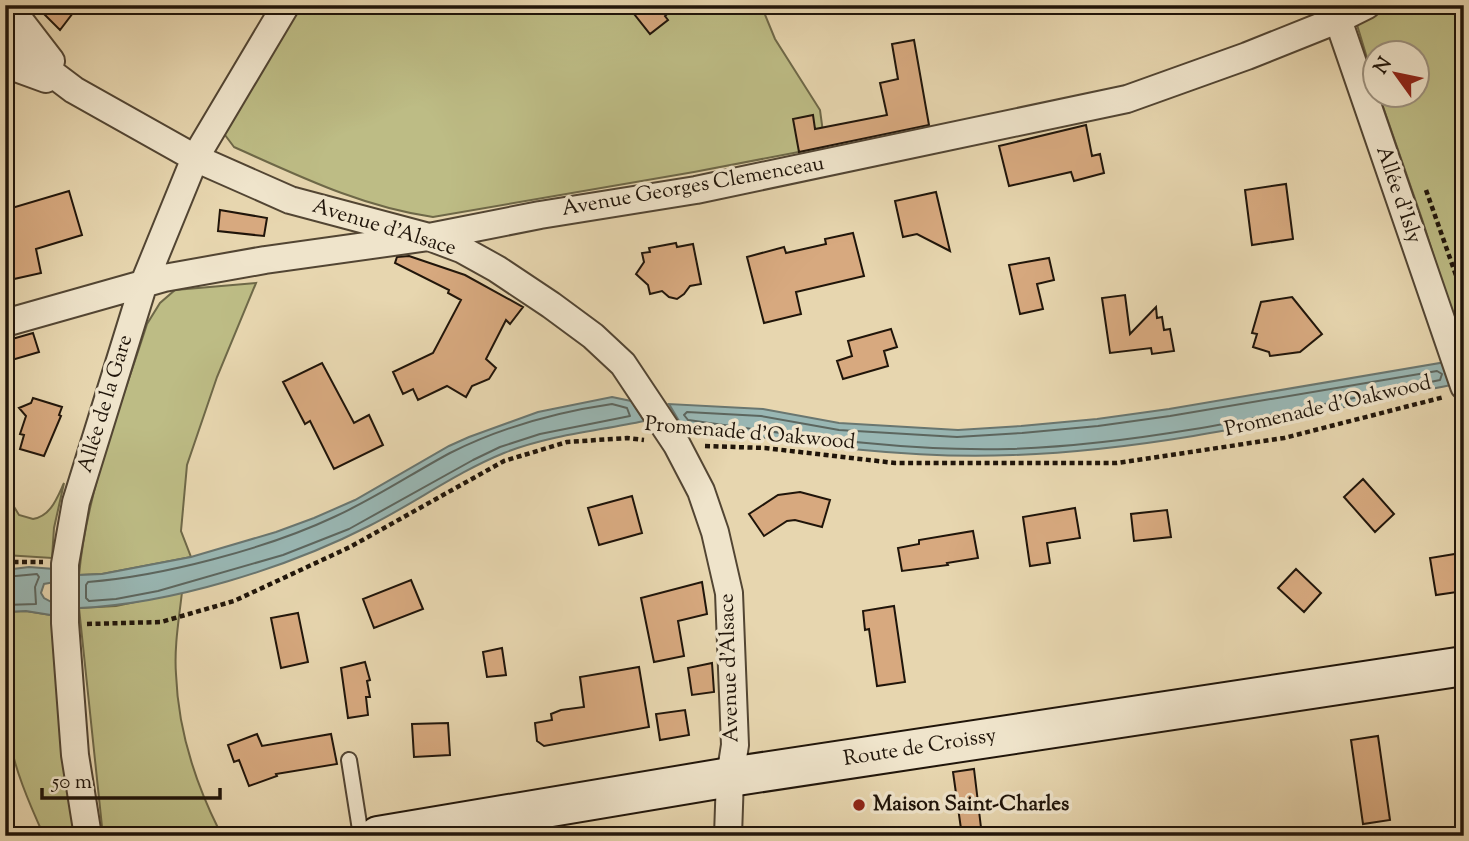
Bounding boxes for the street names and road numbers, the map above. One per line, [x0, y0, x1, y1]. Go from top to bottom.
street label: Allée d'Isly [1367, 142, 1429, 248]
street label: Avenue Georges Clemenceau [559, 149, 827, 225]
street label: Avenue d'Alsace [308, 192, 460, 264]
street label: Allée de la Gare [71, 331, 141, 477]
street label: Promenade d'Oakwood [1222, 369, 1434, 445]
street label: Promenade d'Oakwood [643, 410, 857, 458]
street label: Avenue d'Alsace [712, 593, 748, 743]
street label: Route de Croissy [841, 721, 999, 775]

